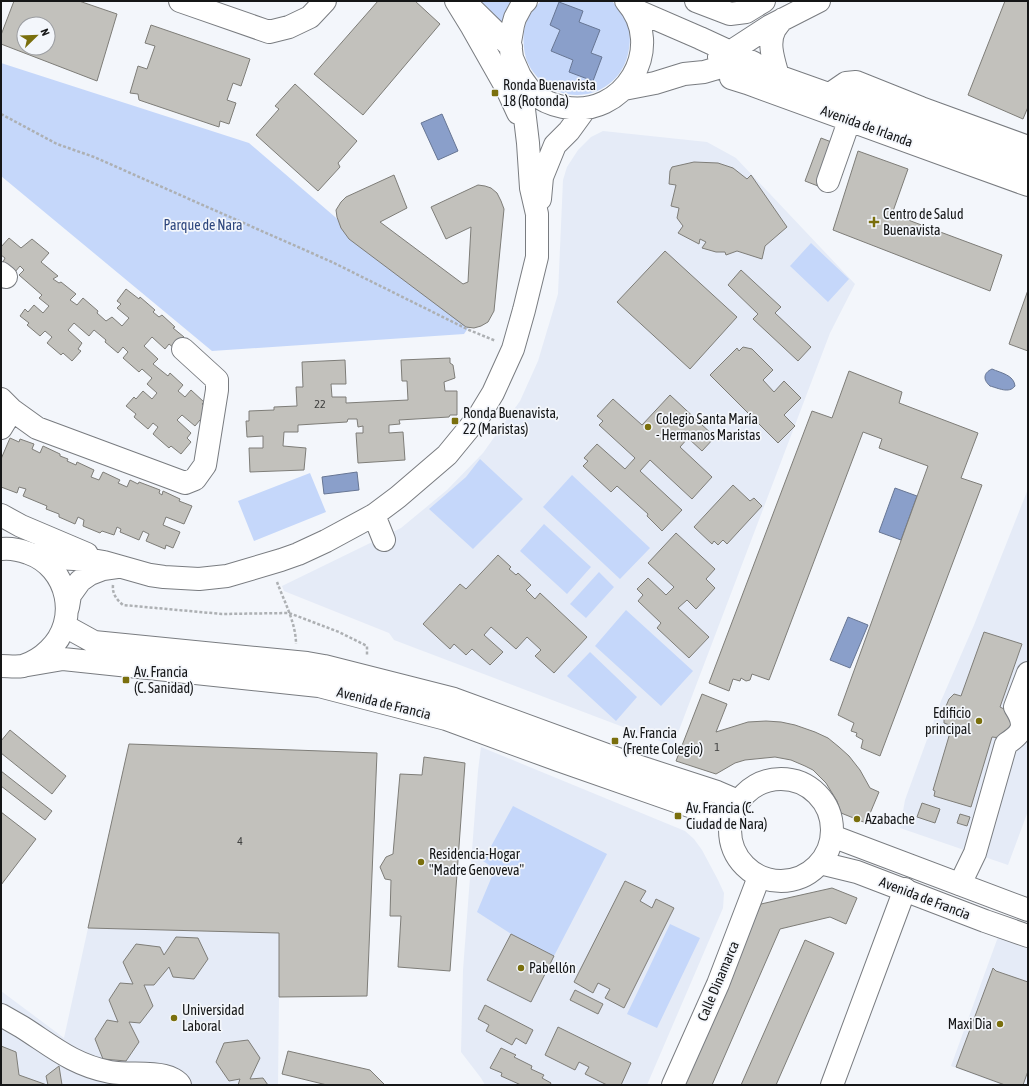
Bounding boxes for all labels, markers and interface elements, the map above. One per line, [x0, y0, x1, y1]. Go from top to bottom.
north arrow [16, 16, 56, 56]
text: N [38, 27, 52, 37]
place label: Ronda Buenavista 18 (Rotonda) [503, 77, 596, 109]
marker: Ronda Buenavista 18 (Rotonda) [490, 88, 500, 98]
street label: Avenida de Irlanda [819, 102, 915, 150]
place label: Centro de Salud Buenavista [883, 206, 964, 238]
marker: Centro de Salud Buenavista [868, 216, 880, 228]
park label: Parque de Nara [164, 217, 242, 233]
house number: 22 [314, 397, 326, 411]
place label: Ronda Buenavista, 22 (Maristas) [463, 405, 558, 437]
place label: Colegio Santa María - Hermanos Maristas [656, 411, 761, 443]
marker: Ronda Buenavista, 22 (Maristas) [450, 416, 460, 426]
marker: Colegio Santa María - Hermanos Maristas [643, 422, 653, 432]
place label: Av. Francia (C. Sanidad) [134, 664, 194, 696]
marker: Av. Francia (C. Sanidad) [121, 675, 131, 685]
street label: Avenida de Francia [335, 684, 433, 722]
place label: Edificio principal [925, 705, 971, 737]
marker: Edificio principal [974, 716, 984, 726]
place label: Av. Francia (Frente Colegio) [623, 725, 703, 757]
marker: Av. Francia (Frente Colegio) [610, 736, 620, 746]
house number: 1 [714, 740, 720, 754]
place label: Av. Francia (C. Ciudad de Nara) [686, 800, 767, 832]
marker: Av. Francia (C. Ciudad de Nara) [673, 811, 683, 821]
place label: Azabache [865, 811, 915, 827]
marker: Azabache [852, 814, 862, 824]
house number: 4 [237, 834, 243, 848]
place label: Residencia-Hogar "Madre Genoveva" [429, 846, 524, 878]
marker: Residencia-Hogar "Madre Genoveva" [416, 857, 426, 867]
street label: Avenida de Francia [877, 873, 973, 923]
street label: Calle Dinamarca [694, 939, 742, 1023]
place label: Pabellón [529, 960, 576, 976]
marker: Pabellón [516, 963, 526, 973]
place label: Universidad Laboral [182, 1002, 244, 1034]
marker: Universidad Laboral [169, 1013, 179, 1023]
place label: Maxi Dia [948, 1016, 992, 1032]
marker: Maxi Dia [995, 1019, 1005, 1029]

